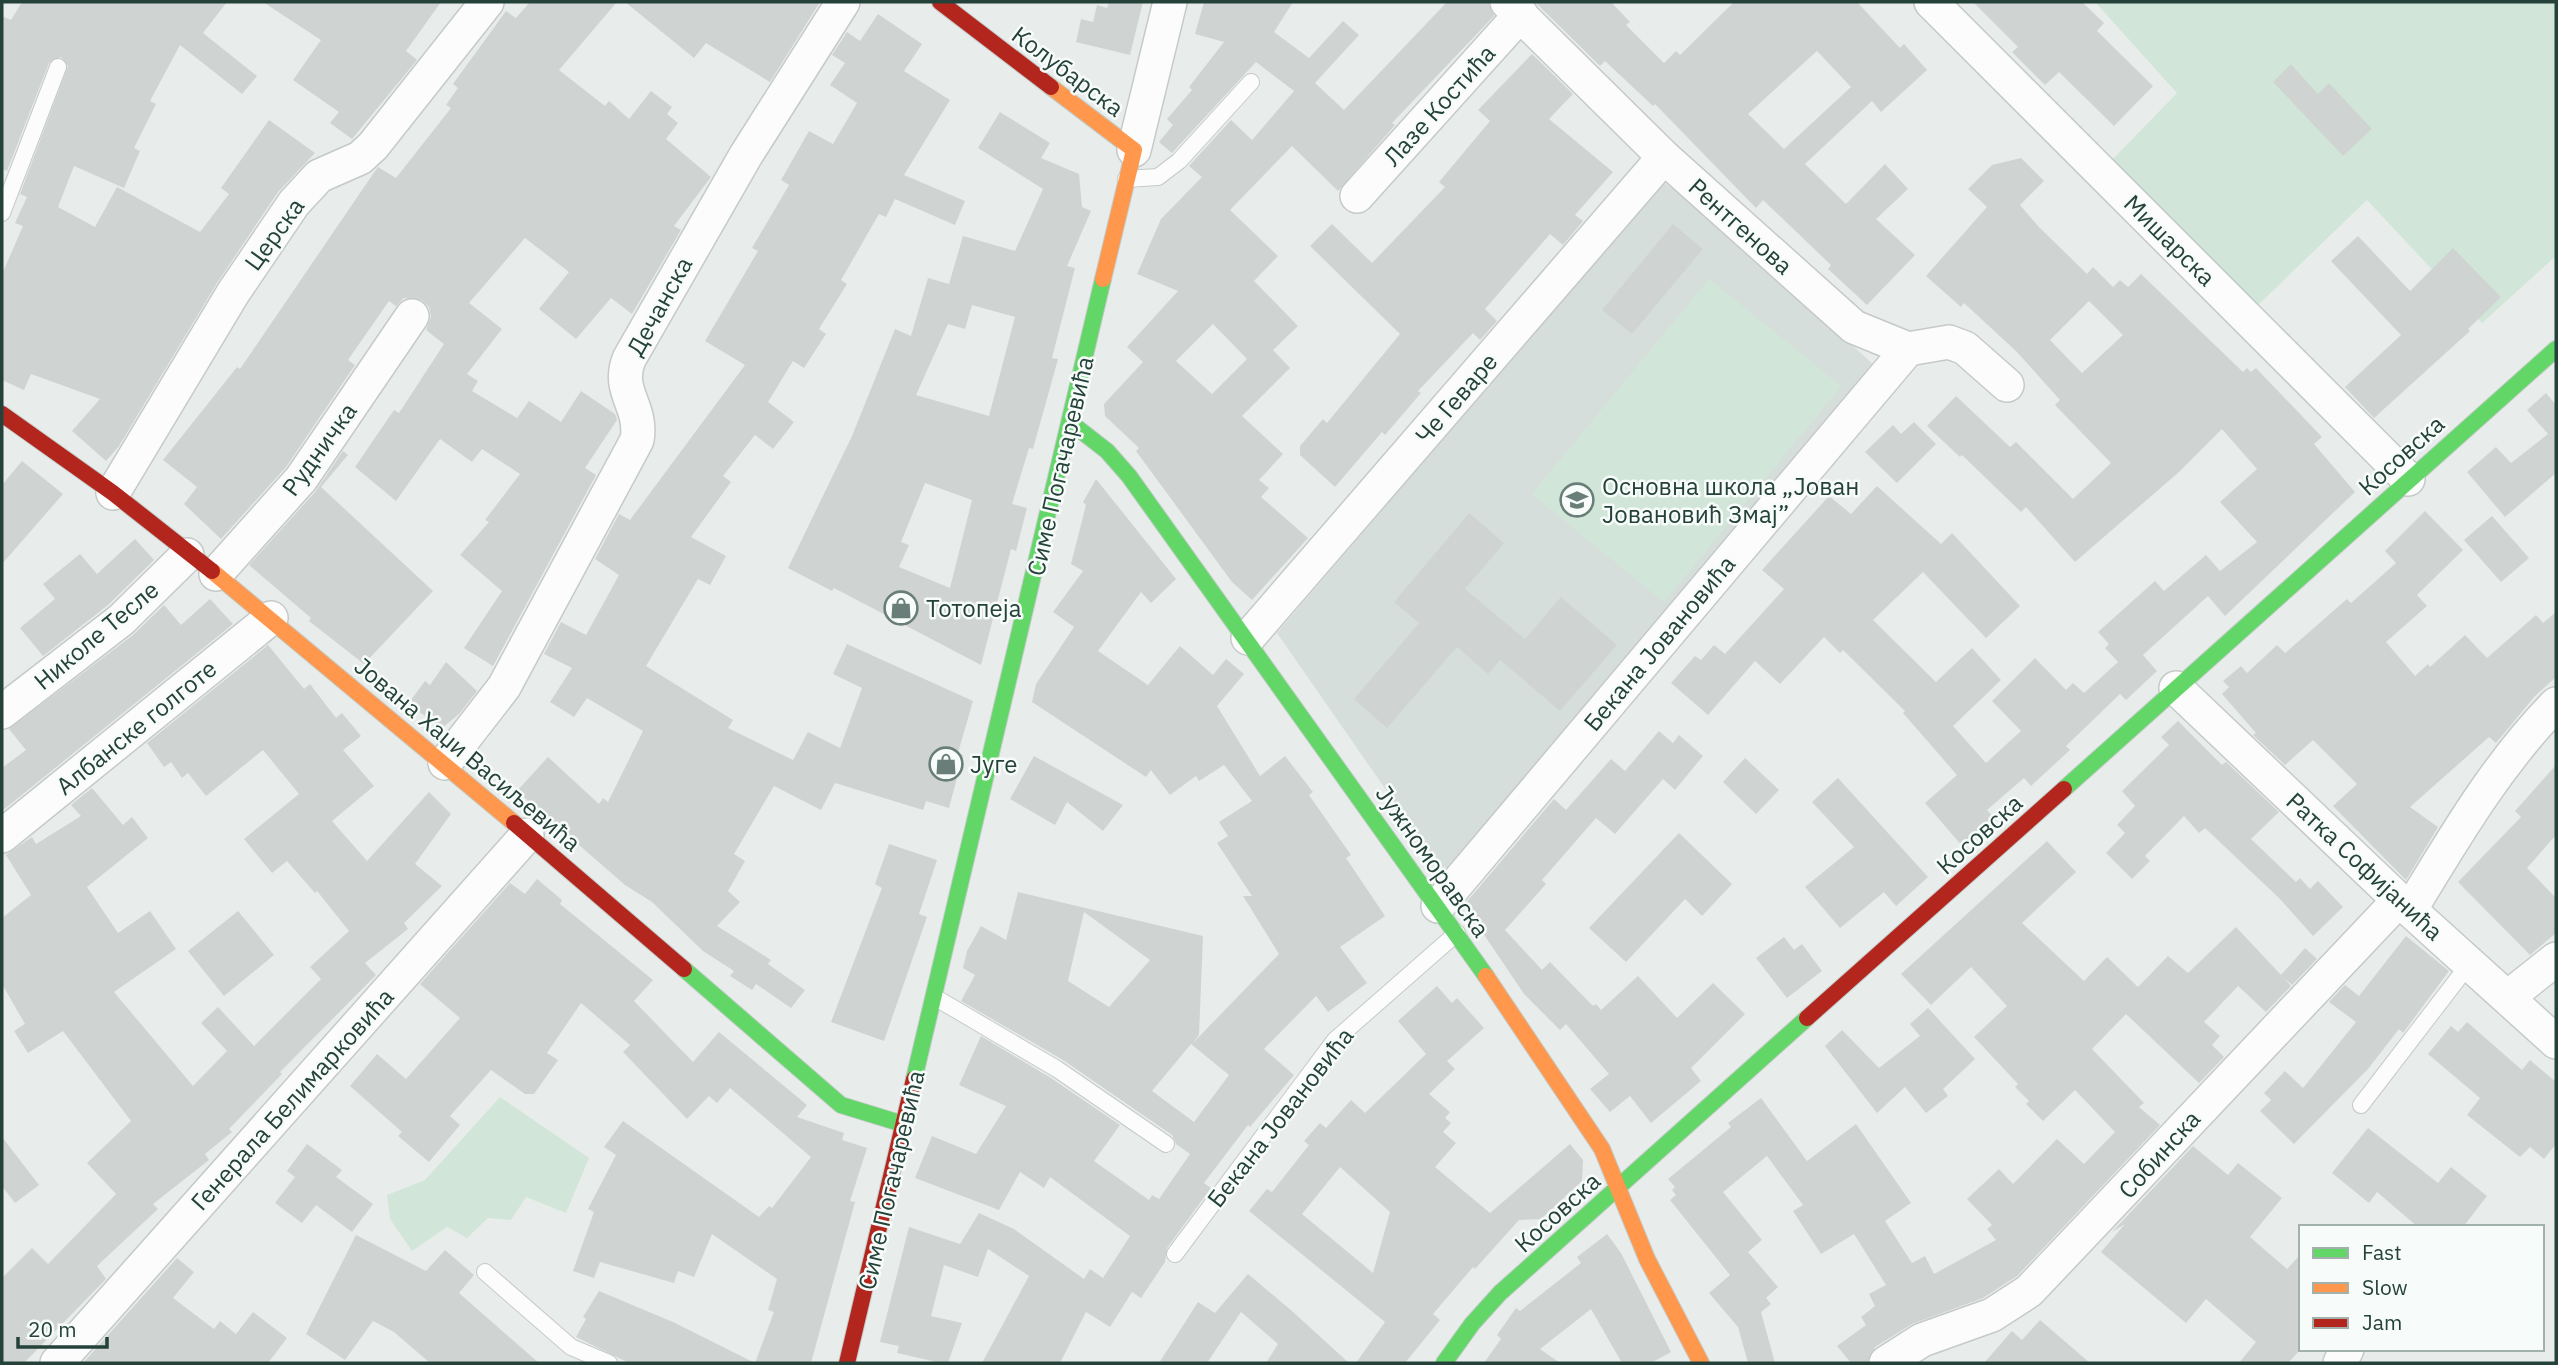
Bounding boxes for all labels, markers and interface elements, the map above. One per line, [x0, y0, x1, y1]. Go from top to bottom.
street label: Колубарска [1006, 18, 1131, 124]
street label: Лазе Костића [1376, 37, 1502, 173]
street label: Рентгенова [1682, 171, 1800, 281]
street label: Мишарска [2117, 187, 2223, 293]
street label: Церска [237, 191, 311, 277]
street label: Дечанска [619, 251, 699, 361]
street label: Че Геваре [1408, 346, 1504, 450]
street label: Симе Погачаревића [1019, 353, 1101, 579]
street label: Рудничка [274, 396, 364, 502]
street label: Косовска [2351, 408, 2451, 502]
place label: Основна школа „Јован Јовановић Змај” [1602, 470, 1859, 530]
school or university icon: Основна школа „Јован Јовановић Змај” [1558, 481, 1596, 519]
street label: Бекана Јовановића [1576, 548, 1742, 738]
street label: Николе Тесле [27, 573, 165, 697]
shop icon: Тотопеја [882, 589, 920, 627]
place label: Тотопеја [926, 592, 1022, 624]
street label: Јована Хаџи Васиљевића [348, 650, 588, 858]
street label: Албанске голготе [49, 652, 223, 802]
shop icon: Југе [927, 745, 965, 783]
place label: Југе [970, 748, 1017, 780]
street label: Јужноморавска [1369, 779, 1497, 943]
street label: Ратка Софијанића [2280, 785, 2450, 947]
street label: Косовска [1929, 787, 2029, 881]
street label: Генерала Белимарковића [183, 981, 401, 1217]
street label: Бекана Јовановића [1200, 1020, 1360, 1214]
street label: Симе Погачаревића [850, 1067, 932, 1293]
street label: Собинска [2111, 1103, 2207, 1205]
street label: Косовска [1507, 1165, 1607, 1259]
legend [2299, 1225, 2544, 1351]
text: Fast [2362, 1238, 2402, 1266]
text: Slow [2362, 1273, 2408, 1301]
scale bar [18, 1306, 107, 1350]
text: Jam [2362, 1308, 2402, 1336]
text: 20 m [28, 1315, 77, 1343]

